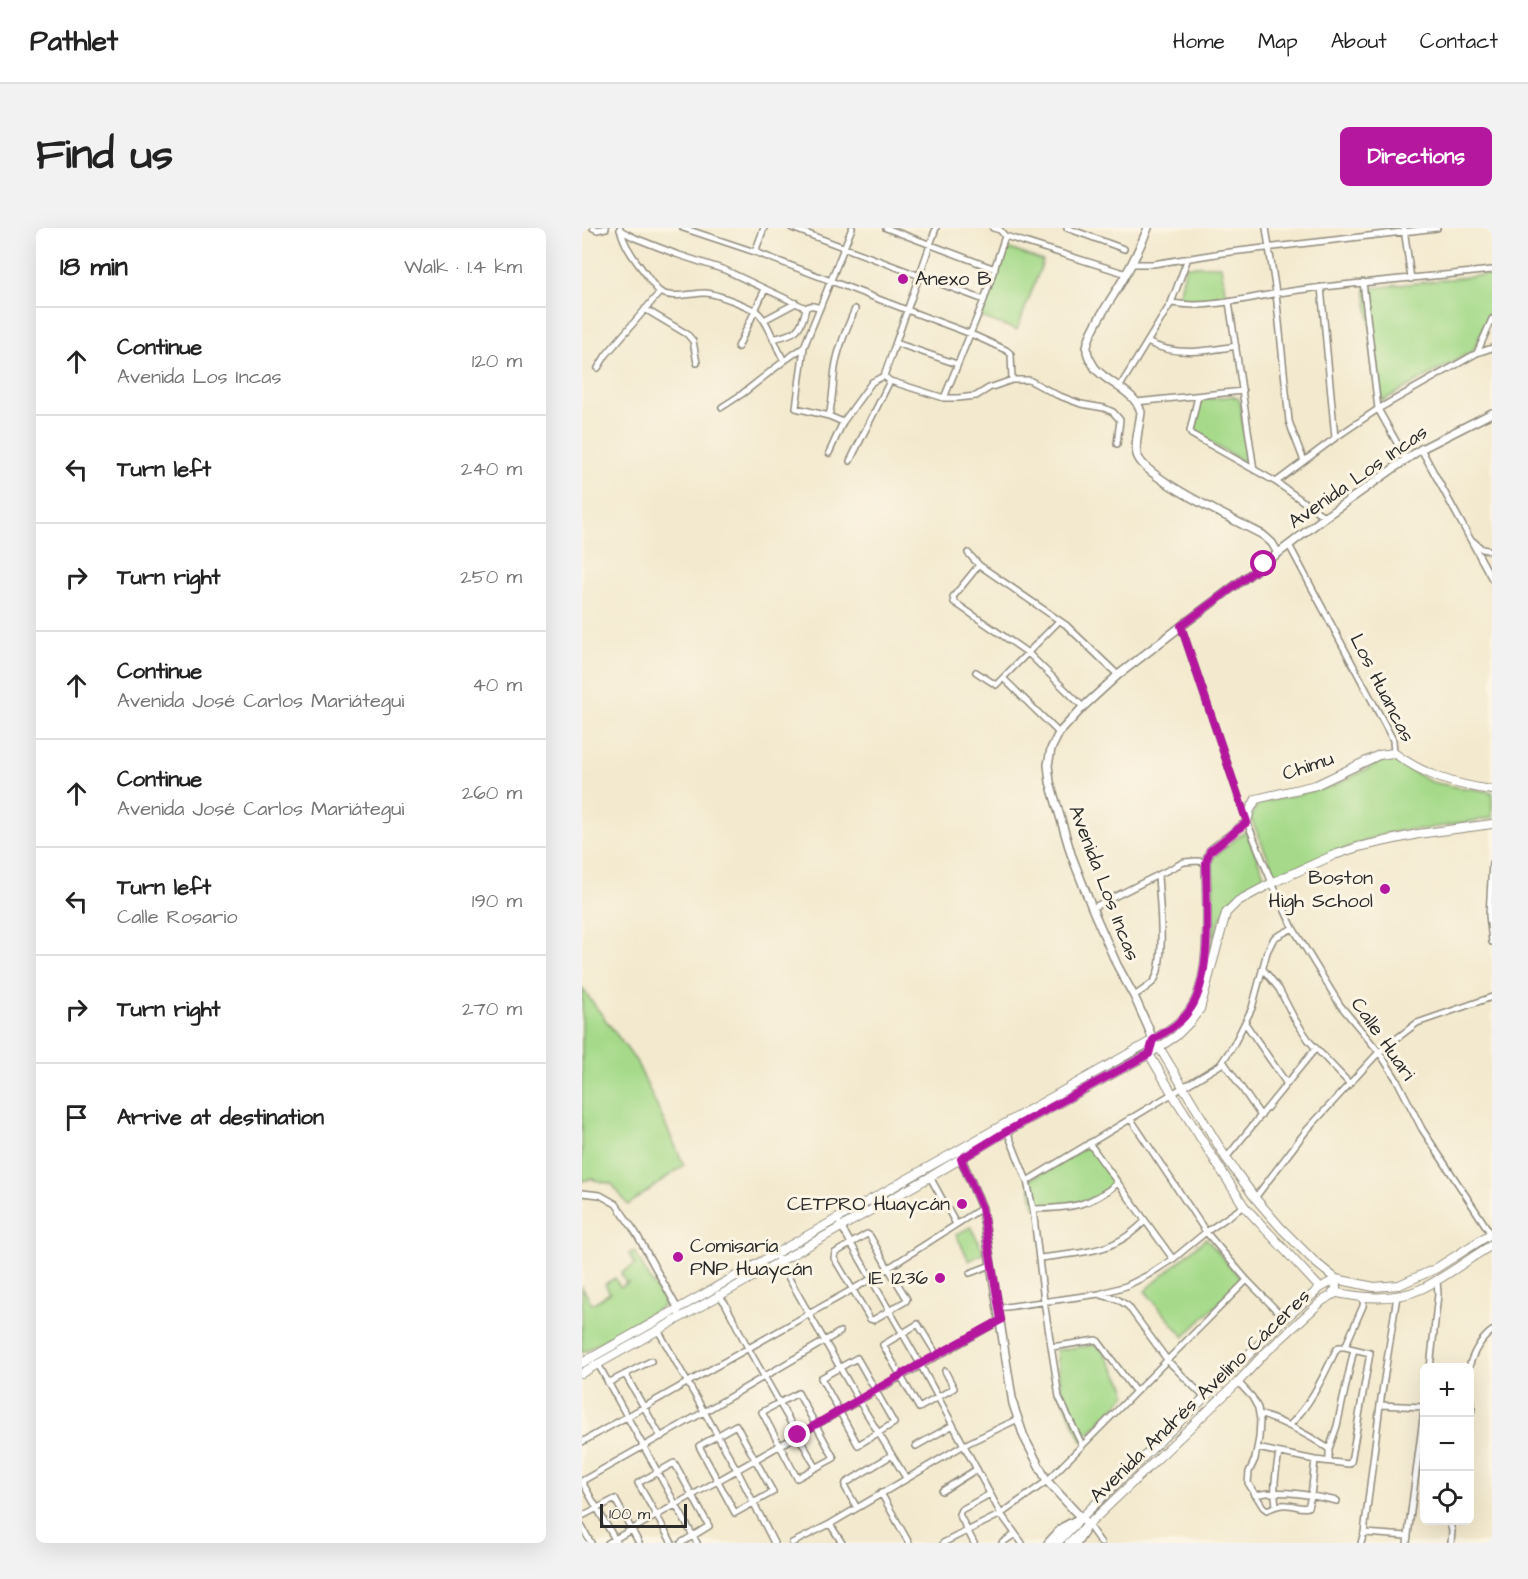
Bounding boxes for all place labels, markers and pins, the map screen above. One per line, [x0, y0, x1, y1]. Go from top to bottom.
place label: Anexo B [915, 265, 992, 293]
marker: Anexo B [896, 272, 910, 286]
place label: Boston High School [1269, 864, 1373, 916]
marker: Boston High School [1378, 882, 1392, 896]
place label: CETPRO Huaycán [787, 1190, 950, 1219]
marker: CETPRO Huaycán [955, 1197, 969, 1211]
place label: Comisaría PNP Huaycán [690, 1232, 812, 1284]
marker: Comisaría PNP Huaycán [671, 1250, 685, 1264]
place label: IE 1236 [868, 1264, 928, 1292]
marker: IE 1236 [933, 1271, 947, 1285]

